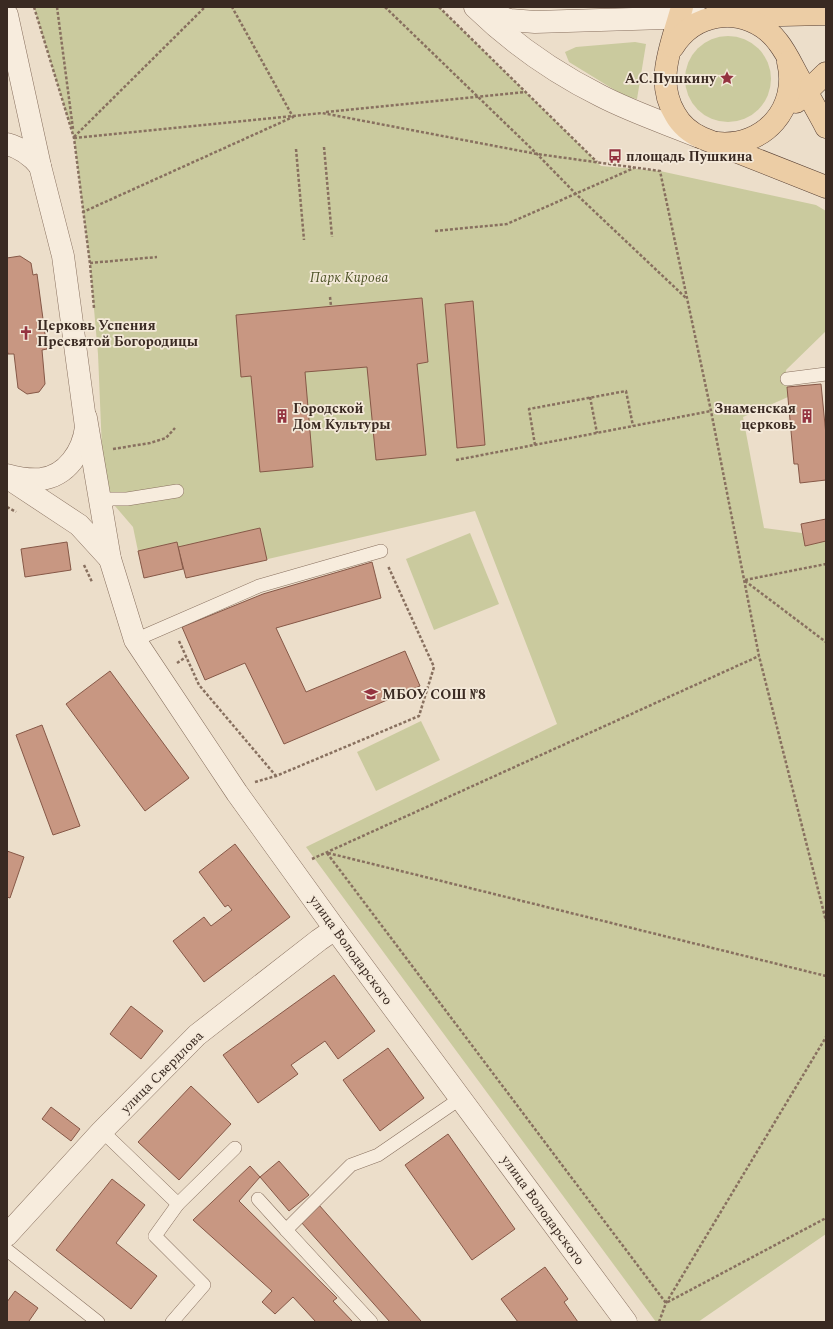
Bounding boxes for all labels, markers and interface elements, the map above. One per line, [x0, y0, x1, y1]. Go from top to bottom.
place label: А.С.Пушкину [625, 68, 717, 89]
place icon: А.С.Пушкину [719, 70, 735, 86]
place label: площадь Пушкина [626, 146, 753, 167]
bus stop icon: площадь Пушкина [607, 148, 623, 164]
park label: Парк Кирова [310, 267, 388, 288]
place label: Церковь Успения Пресвятой Богородицы [37, 315, 198, 352]
church icon: Церковь Успения Пресвятой Богородицы [18, 325, 34, 341]
place label: Городской Дом Культуры [293, 398, 391, 435]
place label: Знаменская церковь [714, 398, 797, 435]
building icon: Городской Дом Культуры [274, 408, 290, 424]
building icon: Знаменская церковь [799, 408, 815, 424]
place label: МБОУ СОШ №8 [382, 684, 486, 705]
school or university icon: МБОУ СОШ №8 [363, 686, 379, 702]
street label: улица Володарского [303, 890, 398, 1009]
street label: улица Свердлова [115, 1026, 208, 1119]
street label: улица Володарского [495, 1150, 590, 1269]

